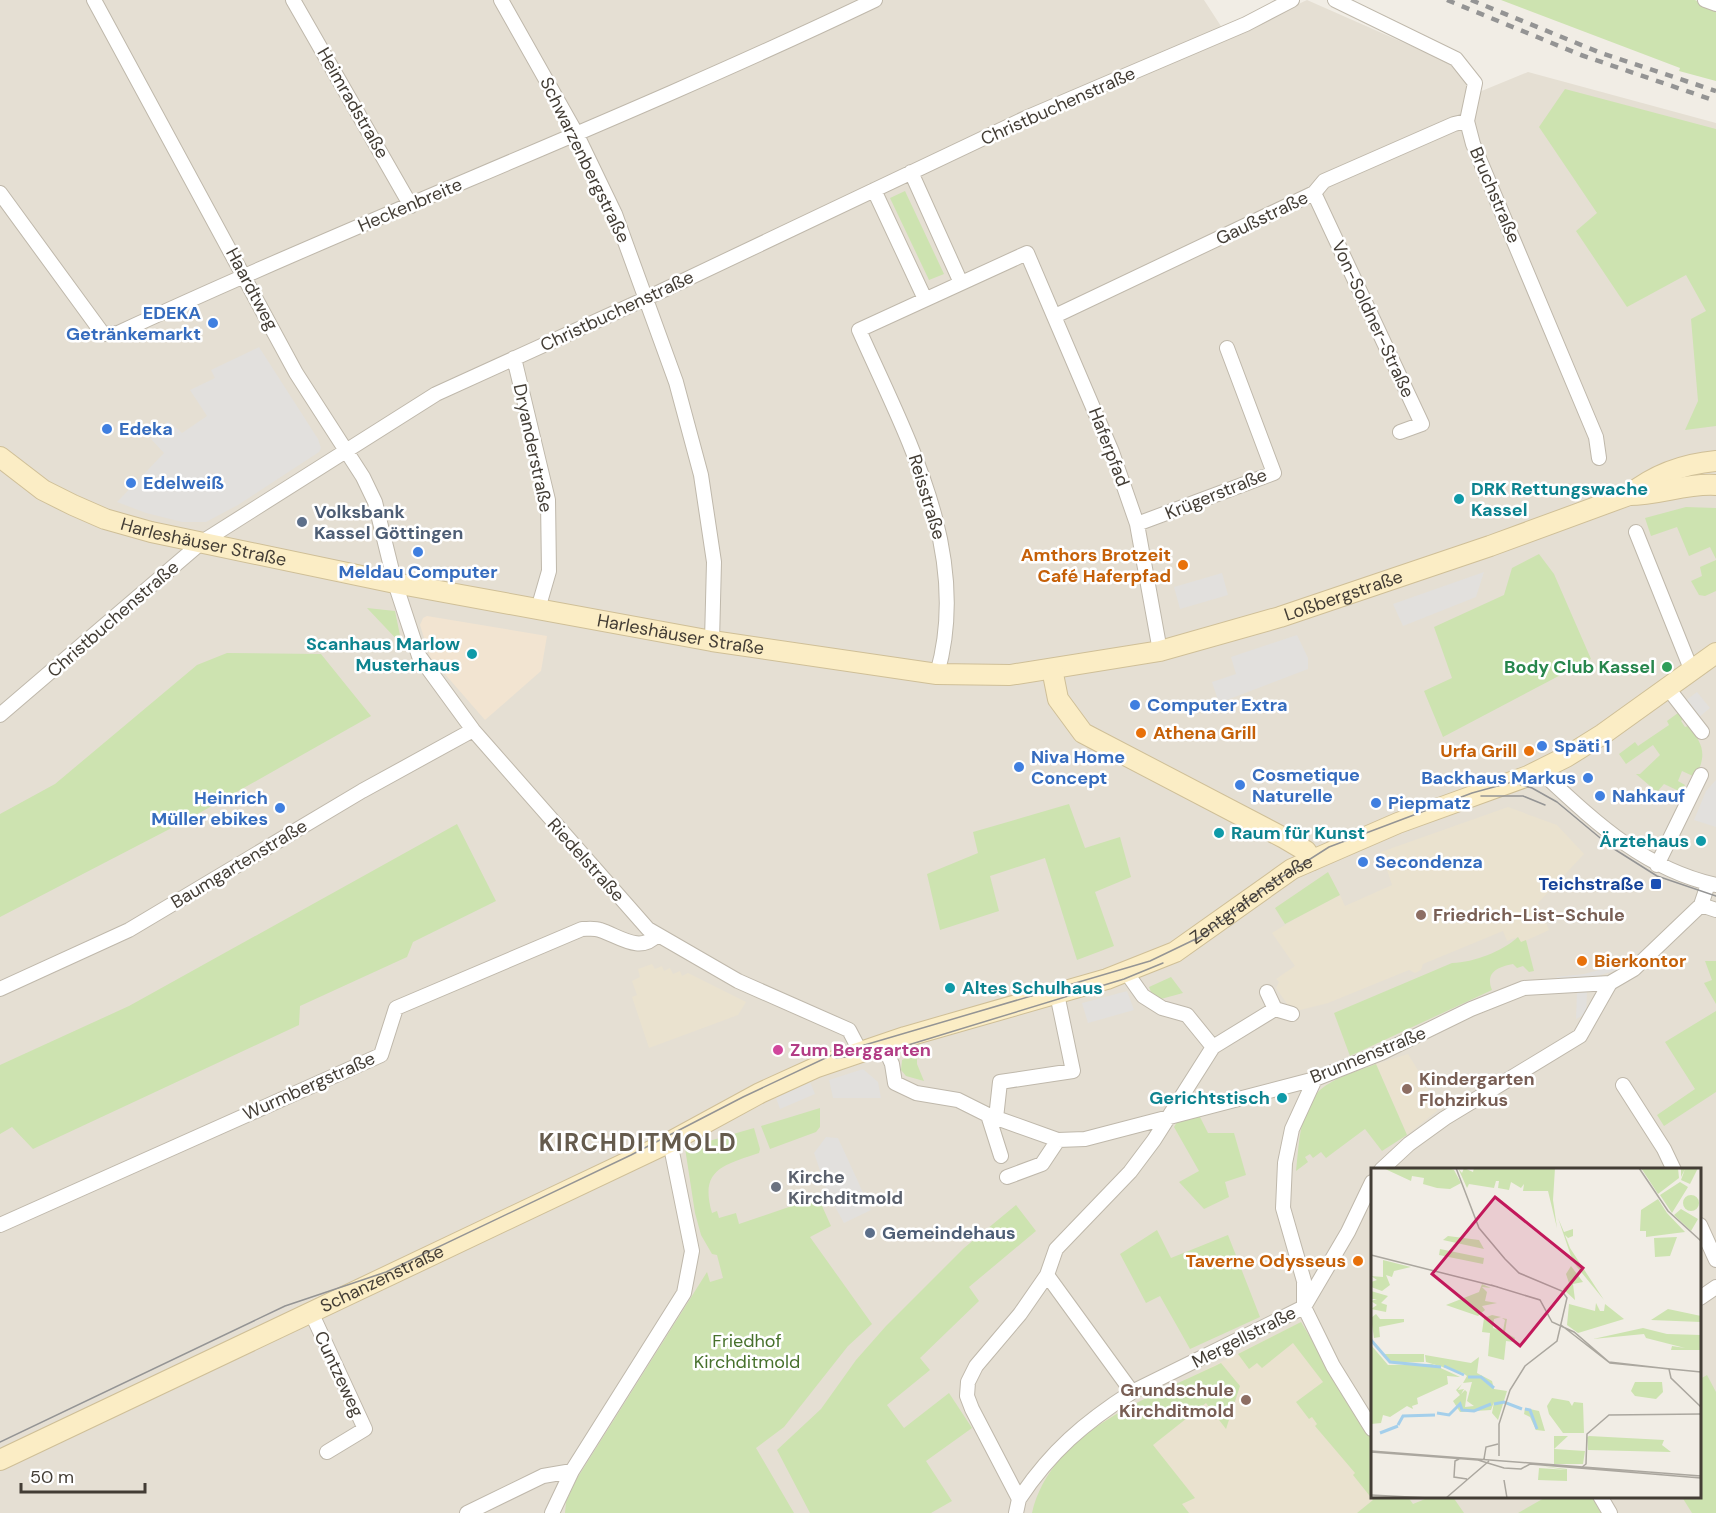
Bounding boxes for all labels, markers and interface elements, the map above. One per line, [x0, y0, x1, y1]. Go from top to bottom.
street label: Heimradstraße [311, 43, 395, 163]
street label: Christbuchenstraße [977, 61, 1139, 151]
street label: Schwarzenbergstraße [534, 73, 636, 247]
street label: Bruchstraße [1464, 143, 1526, 247]
street label: Heckenbreite [354, 172, 466, 238]
street label: Gaußstraße [1212, 185, 1312, 251]
street label: Von-Soldner-Straße [1326, 237, 1420, 401]
street label: Haardtweg [220, 244, 284, 334]
street label: Christbuchenstraße [536, 265, 698, 357]
place label: EDEKA Getränkemarkt [66, 301, 201, 346]
marker: EDEKA Getränkemarkt [206, 316, 220, 330]
street label: Dryanderstraße [508, 382, 558, 514]
street label: Haferpfad [1083, 404, 1135, 490]
place label: Edeka [119, 417, 173, 441]
marker: Edeka [100, 422, 114, 436]
street label: Reisstraße [903, 452, 951, 542]
street label: Krügerstraße [1161, 463, 1271, 525]
place label: Edelweiß [143, 471, 224, 495]
marker: Edelweiß [124, 476, 138, 490]
place label: DRK Rettungswache Kassel [1471, 477, 1648, 522]
marker: DRK Rettungswache Kassel [1452, 492, 1466, 506]
place label: Volksbank Kassel Göttingen [314, 500, 463, 545]
street label: Harleshäuser Straße [118, 512, 289, 572]
marker: Volksbank Kassel Göttingen [295, 515, 309, 529]
place label: Amthors Brotzeit Café Haferpfad [1021, 543, 1171, 588]
marker: Meldau Computer [411, 545, 425, 559]
street label: Christbuchenstraße [42, 555, 184, 683]
marker: Amthors Brotzeit Café Haferpfad [1176, 558, 1190, 572]
place label: Meldau Computer [338, 560, 498, 584]
street label: Loßbergstraße [1281, 564, 1406, 627]
street label: Harleshäuser Straße [595, 608, 766, 661]
place label: Scanhaus Marlow Musterhaus [306, 632, 460, 677]
marker: Scanhaus Marlow Musterhaus [465, 647, 479, 661]
place label: Body Club Kassel [1504, 655, 1655, 679]
marker: Body Club Kassel [1660, 660, 1674, 674]
place label: Computer Extra [1147, 693, 1288, 717]
marker: Computer Extra [1128, 698, 1142, 712]
place label: Athena Grill [1153, 721, 1256, 745]
marker: Athena Grill [1134, 726, 1148, 740]
place label: Späti 1 [1554, 734, 1611, 758]
place label: Urfa Grill [1440, 739, 1517, 763]
marker: Späti 1 [1535, 739, 1549, 753]
marker: Urfa Grill [1522, 744, 1536, 758]
place label: Niva Home Concept [1031, 745, 1125, 790]
marker: Niva Home Concept [1012, 760, 1026, 774]
place label: Cosmetique Naturelle [1252, 763, 1360, 808]
place label: Backhaus Markus [1421, 766, 1576, 790]
marker: Backhaus Markus [1581, 771, 1595, 785]
marker: Cosmetique Naturelle [1233, 778, 1247, 792]
place label: Nahkauf [1612, 784, 1685, 808]
place label: Heinrich Müller ebikes [151, 786, 268, 831]
marker: Nahkauf [1593, 789, 1607, 803]
place label: Piepmatz [1388, 791, 1471, 815]
marker: Piepmatz [1369, 796, 1383, 810]
marker: Heinrich Müller ebikes [273, 801, 287, 815]
street label: Riedelstraße [542, 813, 630, 907]
street label: Baumgartenstraße [166, 814, 312, 914]
place label: Raum für Kunst [1231, 821, 1365, 845]
marker: Raum für Kunst [1212, 826, 1226, 840]
place label: Ärztehaus [1599, 829, 1689, 853]
marker: Ärztehaus [1694, 834, 1708, 848]
street label: Zentgrafenstraße [1185, 849, 1317, 950]
place label: Secondenza [1375, 850, 1483, 874]
marker: Secondenza [1356, 855, 1370, 869]
place label: Teichstraße [1539, 872, 1644, 896]
marker: Teichstraße [1649, 877, 1663, 891]
place label: Friedrich-List-Schule [1433, 903, 1625, 927]
marker: Friedrich-List-Schule [1414, 908, 1428, 922]
place label: Bierkontor [1594, 949, 1686, 973]
marker: Bierkontor [1575, 954, 1589, 968]
place label: Altes Schulhaus [962, 976, 1103, 1000]
marker: Altes Schulhaus [943, 981, 957, 995]
street label: Brunnenstraße [1306, 1021, 1430, 1089]
place label: Zum Berggarten [790, 1038, 931, 1062]
marker: Zum Berggarten [771, 1043, 785, 1057]
street label: Wurmbergstraße [239, 1046, 379, 1126]
place label: Kindergarten Flohzirkus [1419, 1067, 1535, 1112]
marker: Kindergarten Flohzirkus [1400, 1082, 1414, 1096]
place label: Gerichtstisch [1149, 1086, 1270, 1110]
marker: Gerichtstisch [1275, 1091, 1289, 1105]
district label: KIRCHDITMOLD [539, 1127, 737, 1158]
place label: Kirche Kirchditmold [788, 1165, 903, 1210]
inset map [1371, 1168, 1701, 1498]
marker: Kirche Kirchditmold [769, 1180, 783, 1194]
place label: Gemeindehaus [882, 1221, 1016, 1245]
marker: Gemeindehaus [863, 1226, 877, 1240]
street label: Schanzenstraße [316, 1239, 448, 1318]
place label: Taverne Odysseus [1185, 1249, 1346, 1273]
marker: Taverne Odysseus [1351, 1254, 1365, 1268]
street label: Mergellstraße [1188, 1300, 1300, 1374]
street label: Cuntzeweg [309, 1327, 369, 1421]
park label: Friedhof Kirchditmold [694, 1329, 800, 1374]
place label: Grundschule Kirchditmold [1119, 1378, 1234, 1423]
marker: Grundschule Kirchditmold [1239, 1393, 1253, 1407]
scale bar [21, 1456, 146, 1494]
text: 50 m [30, 1465, 74, 1489]

